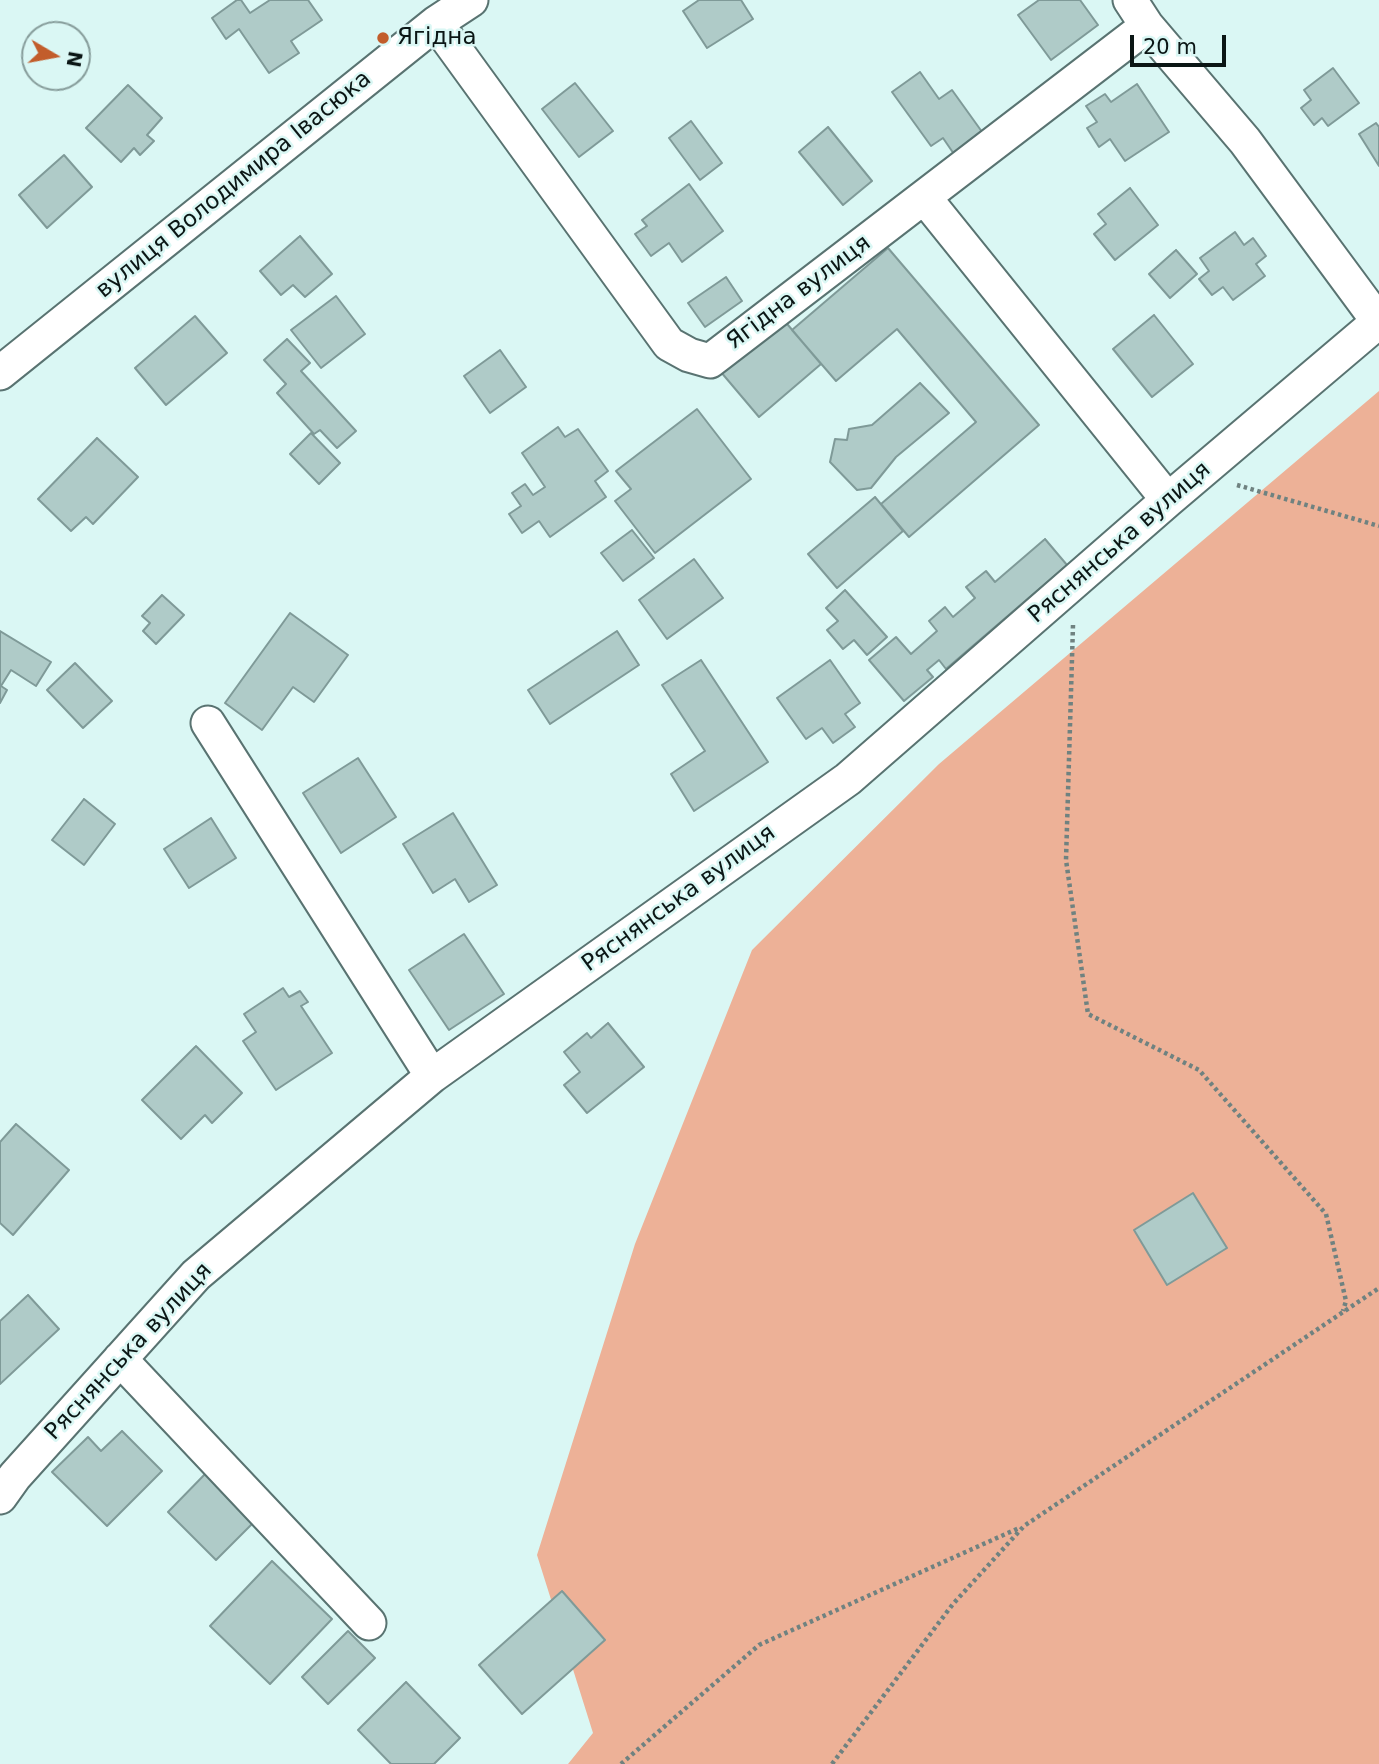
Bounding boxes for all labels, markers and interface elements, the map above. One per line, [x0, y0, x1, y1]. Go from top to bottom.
north arrow [21, 21, 91, 91]
scale bar [1134, 21, 1230, 65]
place label: Ягідна [397, 24, 476, 52]
marker: Ягідна [375, 30, 391, 46]
text: 20 m [1143, 35, 1197, 59]
text: N [62, 50, 87, 69]
street label: вулиця Володимира Івасюка [91, 65, 377, 305]
street label: Ягідна вулиця [722, 230, 876, 356]
street label: Ряснянська вулиця [1023, 456, 1217, 630]
street label: Ряснянська вулиця [577, 820, 781, 978]
street label: Ряснянська вулиця [40, 1258, 218, 1446]

